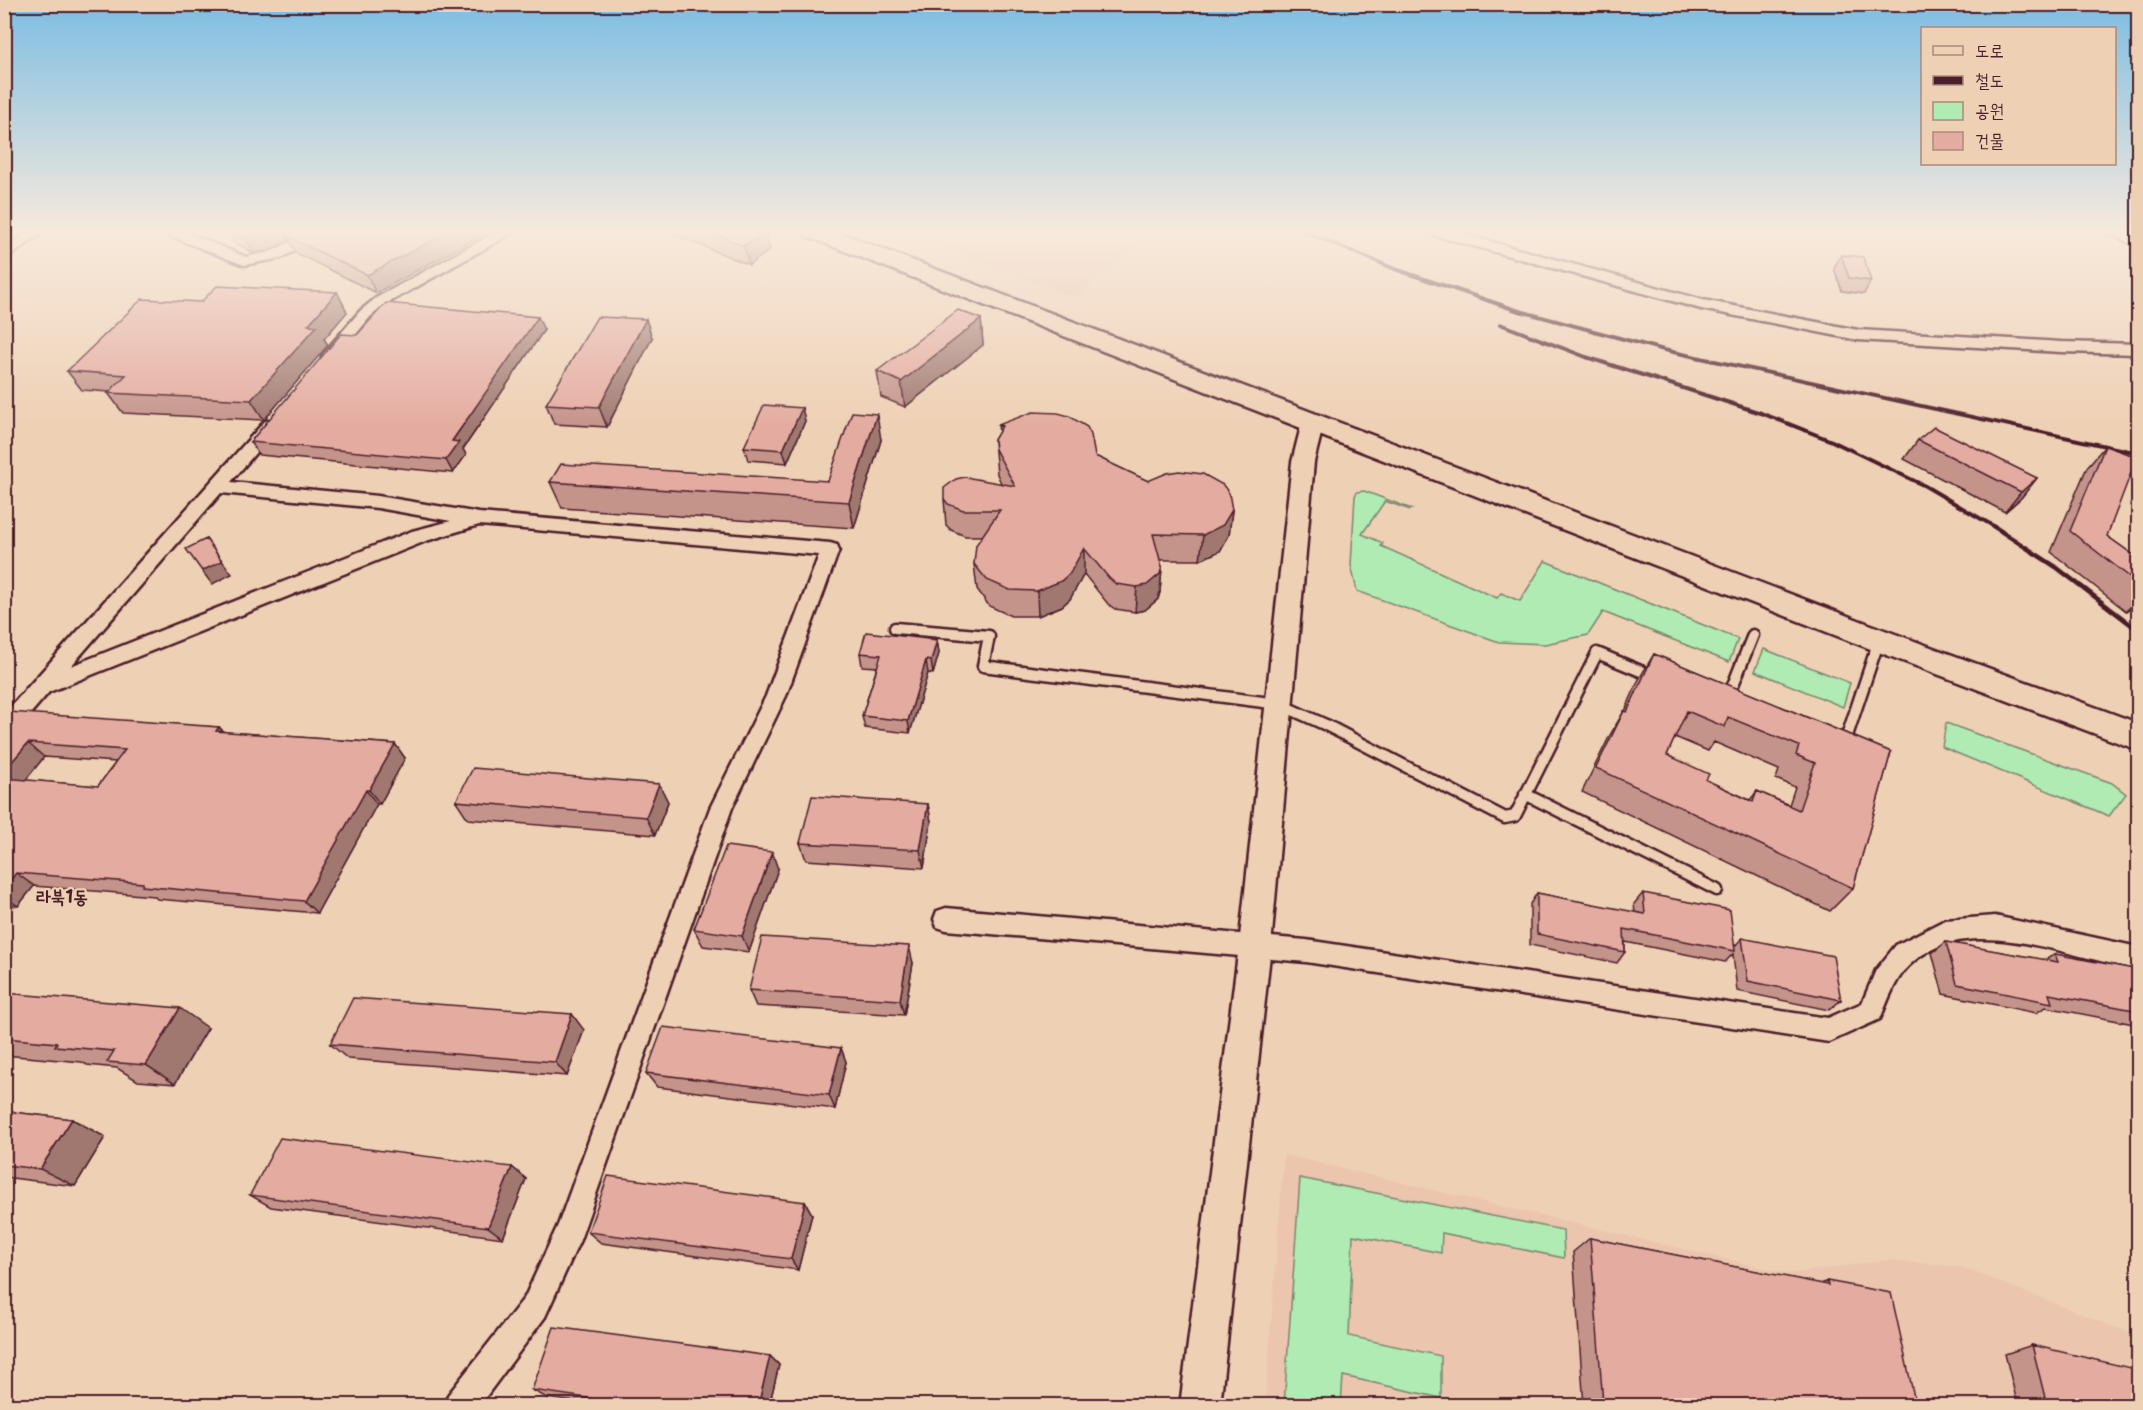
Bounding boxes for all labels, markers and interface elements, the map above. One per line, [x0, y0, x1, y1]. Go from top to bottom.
legend [1921, 27, 2116, 165]
text: 도로 [1975, 39, 2004, 63]
text: 철도 [1975, 69, 2004, 93]
text: 공원 [1975, 99, 2004, 123]
text: 건물 [1975, 129, 2004, 153]
district label: 라북1동 [36, 885, 88, 909]

